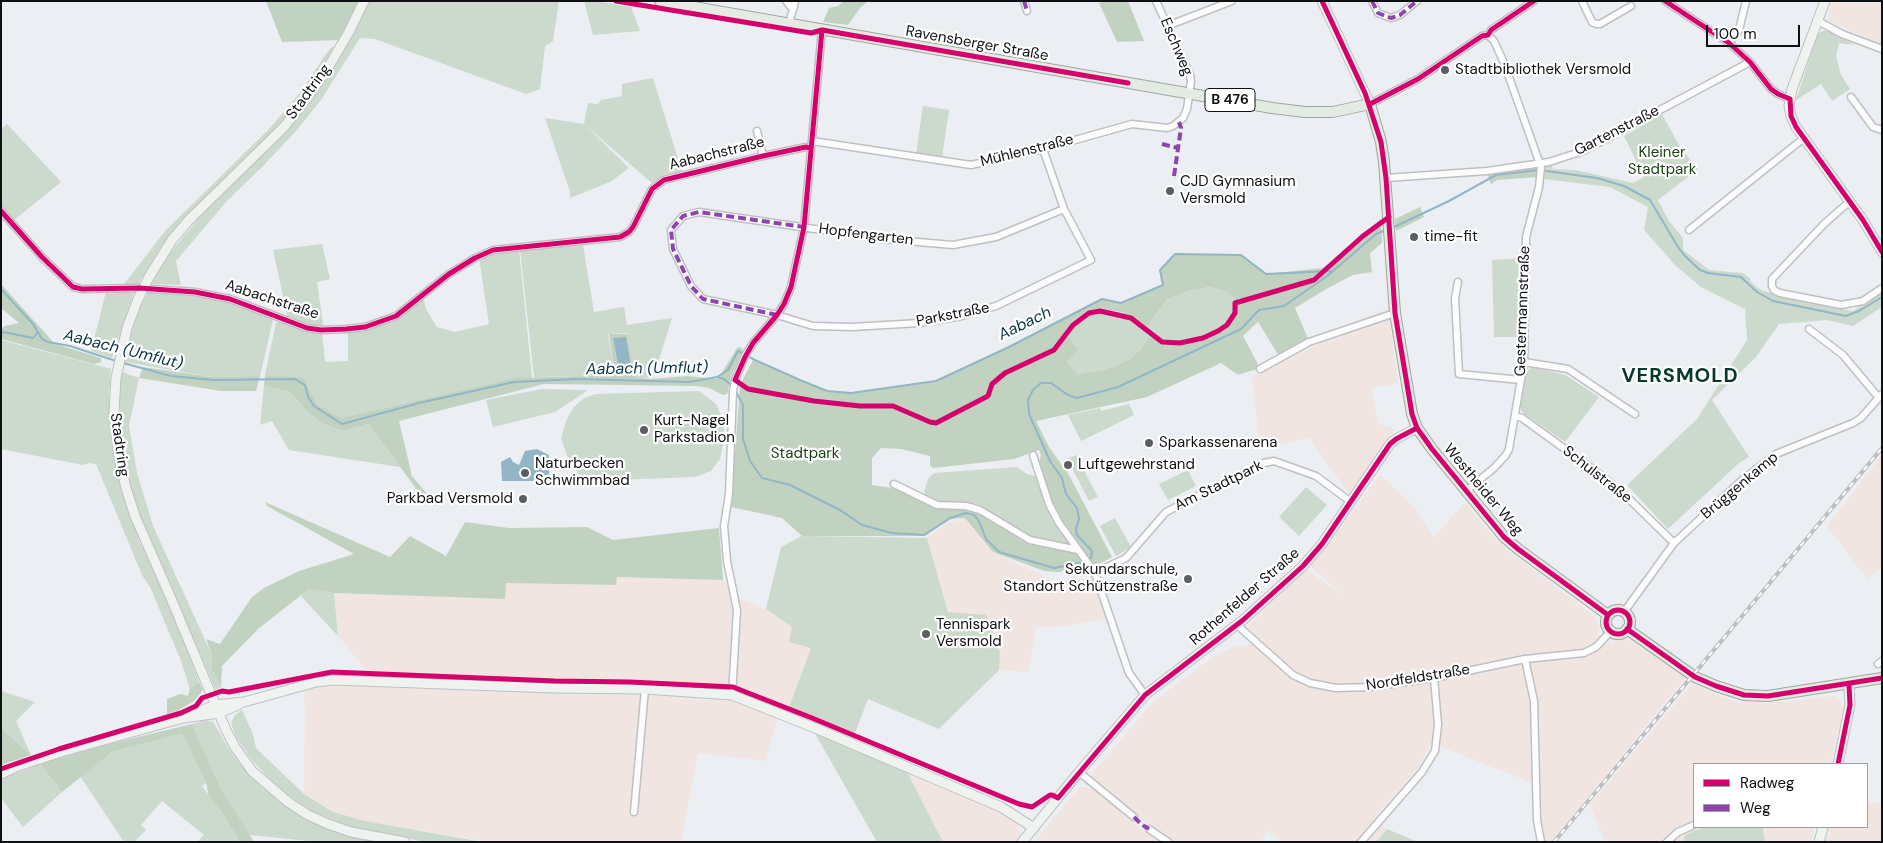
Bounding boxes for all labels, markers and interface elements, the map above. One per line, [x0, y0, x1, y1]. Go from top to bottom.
street label: Eschweg [1156, 15, 1196, 79]
scale bar [1708, 15, 1802, 47]
street label: Ravensberger Straße [904, 23, 1050, 65]
text: 100 m [1714, 24, 1757, 44]
street label: Stadtring [283, 61, 335, 123]
place label: Stadtbibliothek Versmold [1455, 61, 1631, 79]
marker: Stadtbibliothek Versmold [1439, 64, 1451, 76]
road number: B 476 [1205, 88, 1255, 112]
street label: Gartenstraße [1572, 102, 1662, 160]
street label: Mühlenstraße [979, 131, 1075, 171]
street label: Aabachstraße [667, 133, 767, 175]
park label: Kleiner Stadtpark [1628, 144, 1696, 179]
place label: CJD Gymnasium Versmold [1180, 173, 1296, 208]
marker: CJD Gymnasium Versmold [1164, 185, 1176, 197]
street label: Hopfengarten [818, 220, 914, 250]
place label: time-fit [1424, 228, 1478, 246]
marker: time-fit [1408, 231, 1420, 243]
street label: Gestermannstraße [1512, 245, 1534, 377]
street label: Aabachstraße [223, 276, 321, 324]
street label: Parkstraße [915, 299, 991, 331]
water label: Aabach [995, 303, 1055, 345]
water label: Aabach (Umflut) [61, 326, 185, 374]
water label: Aabach (Umflut) [586, 358, 708, 380]
district label: VERSMOLD [1620, 365, 1740, 389]
street label: Stadtring [106, 412, 132, 478]
place label: Kurt-Nagel Parkstadion [654, 412, 735, 447]
marker: Kurt-Nagel Parkstadion [638, 424, 650, 436]
place label: Sparkassenarena [1159, 434, 1277, 452]
marker: Sparkassenarena [1143, 437, 1155, 449]
street label: Westheider Weg [1439, 440, 1527, 540]
street label: Schulstraße [1559, 442, 1635, 508]
park label: Stadtpark [771, 445, 839, 463]
street label: Brüggenkamp [1698, 449, 1782, 523]
place label: Naturbecken Schwimmbad [535, 455, 630, 490]
place label: Luftgewehrstand [1078, 456, 1195, 474]
street label: Am Stadtpark [1172, 457, 1266, 515]
marker: Luftgewehrstand [1062, 459, 1074, 471]
marker: Naturbecken Schwimmbad [519, 467, 531, 479]
place label: Parkbad Versmold [387, 490, 513, 508]
marker: Parkbad Versmold [517, 493, 529, 505]
street label: Rothenfelder Straße [1187, 545, 1303, 649]
place label: Sekundarschule, Standort Schützenstraße [1004, 561, 1178, 596]
marker: Sekundarschule, Standort Schützenstraße [1182, 573, 1194, 585]
place label: Tennispark Versmold [936, 616, 1011, 651]
marker: Tennispark Versmold [920, 628, 932, 640]
street label: Nordfeldstraße [1365, 661, 1471, 695]
legend [1693, 763, 1868, 828]
text: Radweg [1740, 773, 1794, 793]
text: Weg [1740, 798, 1771, 818]

